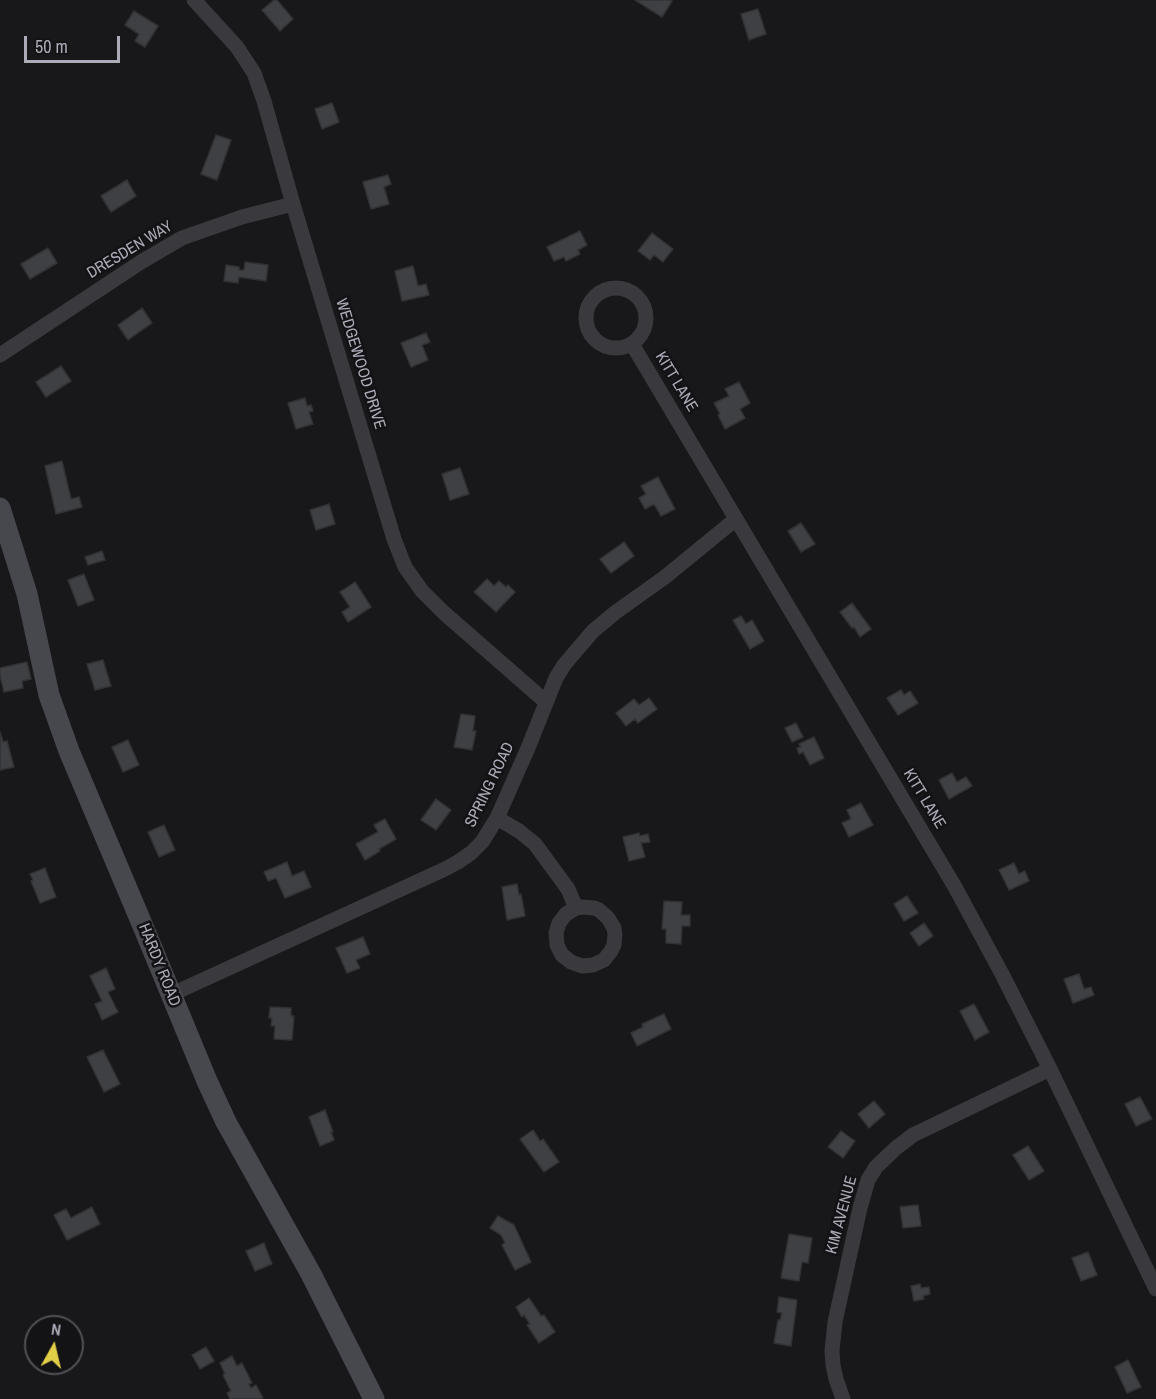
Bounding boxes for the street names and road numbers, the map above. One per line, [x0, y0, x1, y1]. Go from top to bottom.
street label: DRESDEN WAY [84, 217, 176, 283]
street label: WEDGEWOOD DRIVE [331, 296, 389, 432]
street label: KITT LANE [651, 349, 701, 415]
street label: SPRING ROAD [461, 740, 519, 830]
street label: KITT LANE [899, 766, 949, 832]
street label: HARDY ROAD [134, 921, 184, 1009]
street label: KIM AVENUE [822, 1174, 862, 1256]

